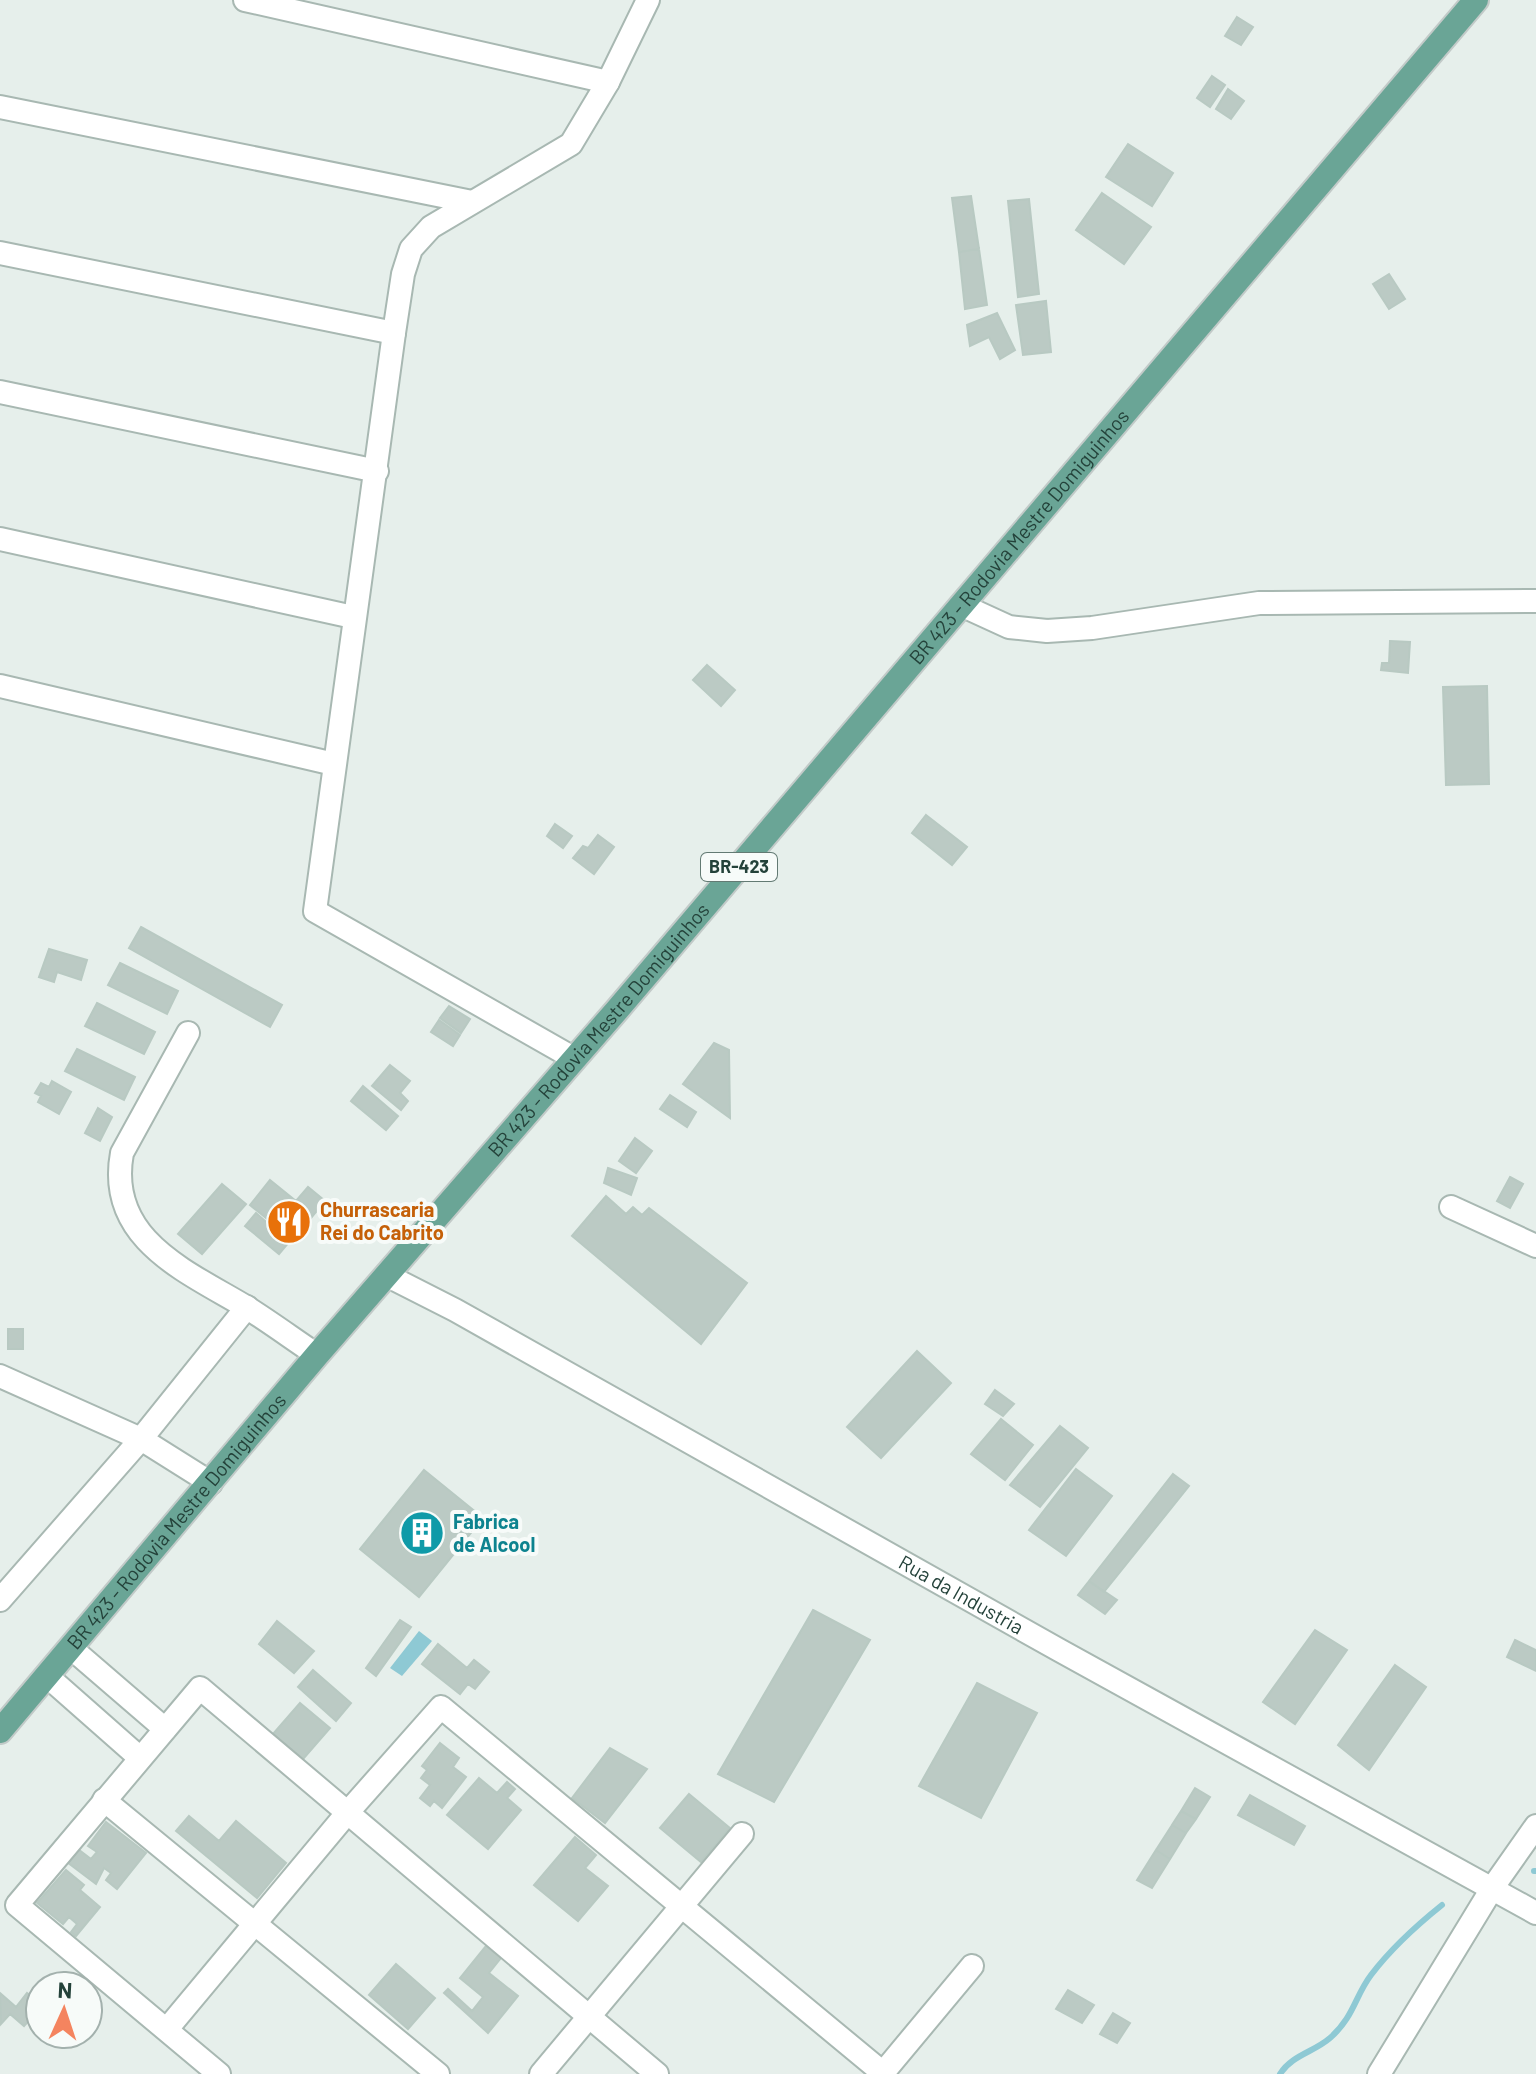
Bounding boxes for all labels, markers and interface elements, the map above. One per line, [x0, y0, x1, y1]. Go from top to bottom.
street label: BR 423 - Rodovia Mestre Domiguinhos [904, 404, 1134, 669]
road number: BR-423 [701, 853, 777, 881]
street label: BR 423 - Rodovia Mestre Domiguinhos [482, 898, 714, 1161]
place label: Churrascaria Rei do Cabrito [320, 1197, 444, 1244]
restaurant icon: Churrascaria Rei do Cabrito [265, 1198, 313, 1246]
street label: BR 423 - Rodovia Mestre Domiguinhos [61, 1388, 290, 1654]
building icon: Fabrica de Alcool [398, 1509, 446, 1557]
place label: Fabrica de Alcool [453, 1509, 535, 1556]
street label: Rua da Industria [895, 1549, 1028, 1639]
north arrow [24, 1970, 104, 2050]
text: N [57, 1976, 73, 2002]

